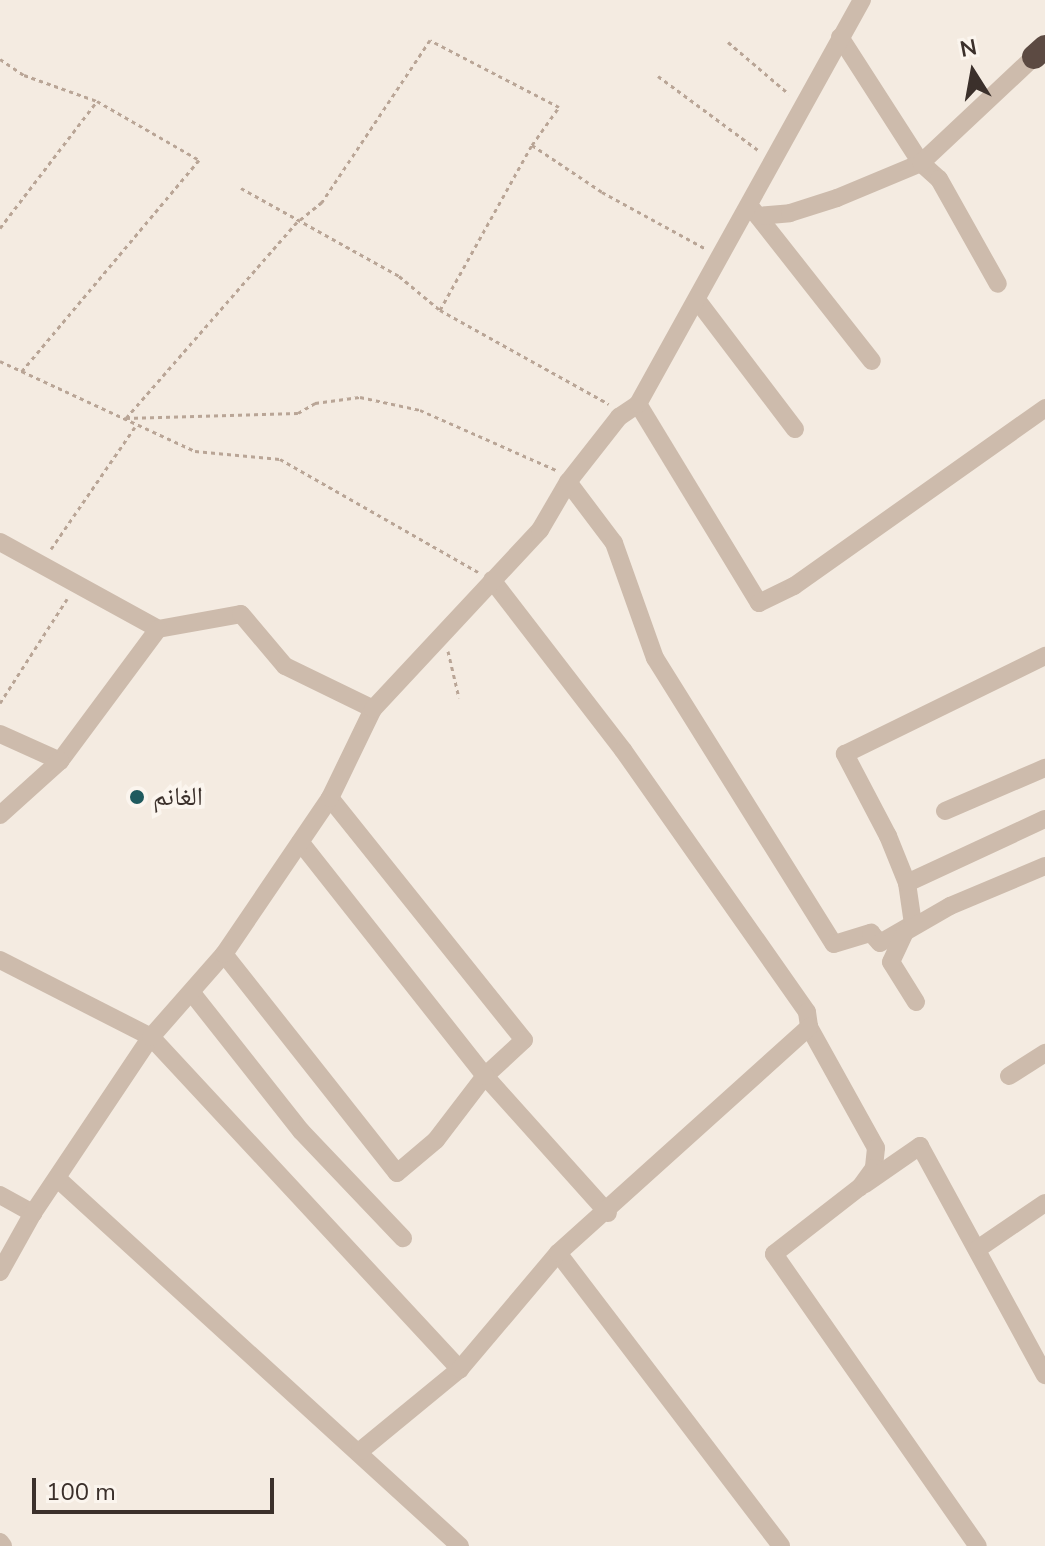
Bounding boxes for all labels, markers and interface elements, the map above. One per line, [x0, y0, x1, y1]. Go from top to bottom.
north arrow [933, 32, 1013, 112]
text: N [957, 32, 979, 65]
place label: الغانم [153, 781, 203, 813]
marker: الغانم [128, 788, 146, 806]
scale bar [36, 1462, 278, 1512]
text: 100 m [46, 1476, 116, 1508]

